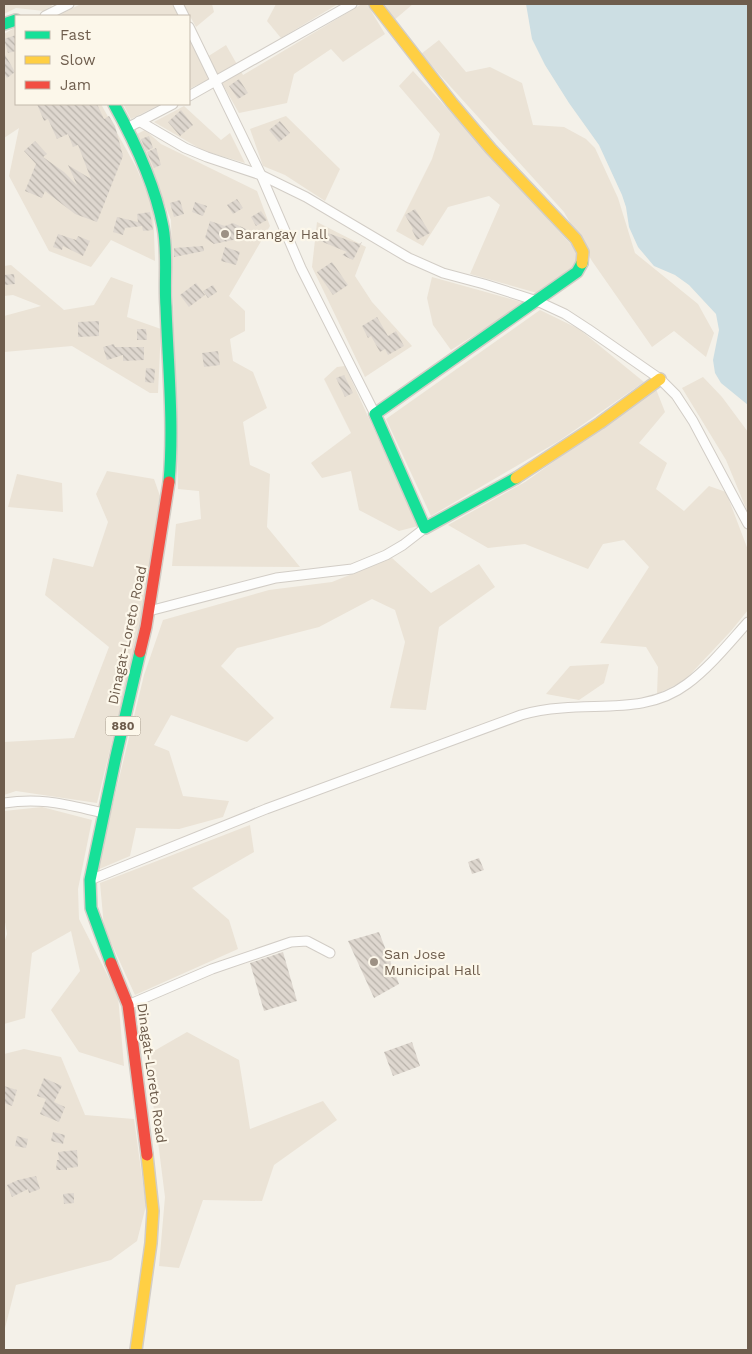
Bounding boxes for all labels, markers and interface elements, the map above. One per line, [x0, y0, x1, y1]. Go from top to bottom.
legend [15, 15, 190, 105]
text: Fast [60, 26, 92, 44]
text: Slow [60, 51, 96, 69]
text: Jam [60, 76, 91, 94]
place label: Barangay Hall [235, 226, 328, 242]
marker: Barangay Hall [219, 228, 231, 240]
street label: Dinagat-Loreto Road [104, 564, 150, 706]
road number: 880 [106, 716, 140, 736]
place label: San Jose Municipal Hall [384, 946, 481, 978]
marker: San Jose Municipal Hall [368, 956, 380, 968]
street label: Dinagat-Loreto Road [134, 1002, 170, 1144]

